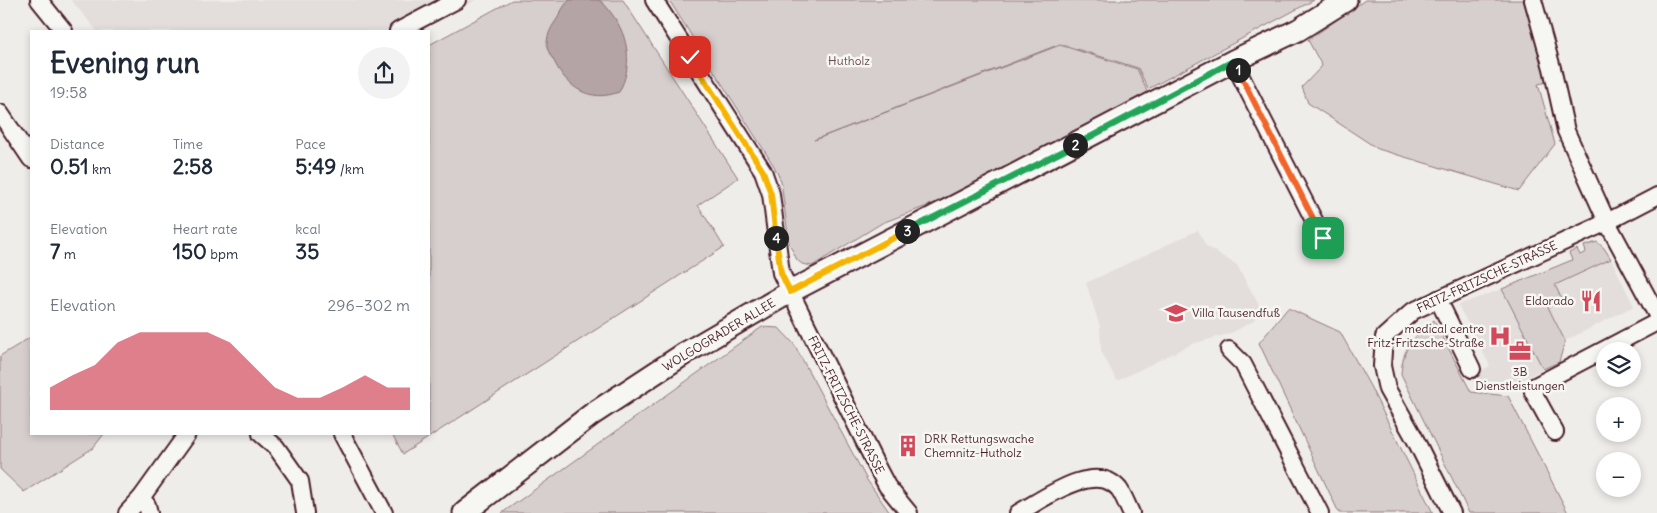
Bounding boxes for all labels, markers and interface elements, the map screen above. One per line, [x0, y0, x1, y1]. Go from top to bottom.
pin [669, 36, 711, 78]
icon: check [676, 43, 704, 71]
text: Evening run [50, 45, 200, 81]
button: share [358, 47, 410, 99]
park label: Hutholz [828, 53, 870, 68]
pin: 1 [1226, 58, 1250, 82]
text: 1 [1236, 61, 1241, 79]
text: 19:58 [50, 82, 88, 102]
pin: 2 [1062, 132, 1088, 158]
text: Distance [50, 135, 105, 153]
text: Time [173, 135, 203, 153]
text: Pace [295, 135, 326, 153]
text: 2 [1072, 136, 1079, 154]
text: 0.51 [50, 153, 89, 180]
text: 2:58 [173, 153, 213, 180]
text: 5:49 [295, 153, 336, 180]
text: km [89, 160, 111, 178]
text: /km [336, 160, 364, 178]
pin [1302, 217, 1344, 259]
pin: 3 [894, 218, 920, 244]
text: Elevation [50, 220, 107, 238]
text: Heart rate [173, 220, 238, 238]
text: kcal [295, 220, 321, 238]
text: 3 [904, 222, 911, 240]
icon: arrive [1309, 224, 1337, 252]
pin: 4 [764, 226, 788, 250]
text: 4 [772, 229, 781, 247]
street label: FRITZ-FRITZSCHE-STRASSE [1414, 237, 1559, 316]
text: 7 [50, 238, 60, 265]
text: 150 [173, 238, 207, 265]
text: 35 [295, 238, 319, 265]
text: m [60, 245, 76, 263]
text: bpm [207, 245, 238, 263]
restaurant icon: Eldorado [1578, 288, 1604, 314]
place label: Eldorado [1525, 293, 1574, 308]
text: Elevation [50, 295, 116, 315]
text: 296–302 m [327, 295, 410, 315]
street label: WOLGOGRADER ALLEE [660, 295, 778, 374]
school or university icon: Villa Tausendfuß [1163, 300, 1189, 326]
place label: Villa Tausendfuß [1192, 305, 1280, 320]
place label: medical centre Fritz-Fritzsche-Straße [1367, 321, 1484, 350]
hospital icon: medical centre Fritz-Fritzsche-Straße [1487, 323, 1513, 349]
street label: FRITZ-FRITZSCHE-STRASSE [805, 333, 888, 476]
office icon: 3B Dienstleistungen [1507, 338, 1533, 364]
map controls [1596, 342, 1641, 497]
button: layers [1596, 342, 1641, 387]
place label: 3B Dienstleistungen [1475, 364, 1565, 393]
button: + [1596, 397, 1641, 442]
place label: DRK Rettungswache Chemnitz-Hutholz [924, 431, 1034, 460]
building icon: DRK Rettungswache Chemnitz-Hutholz [895, 433, 921, 459]
button: − [1596, 452, 1641, 497]

